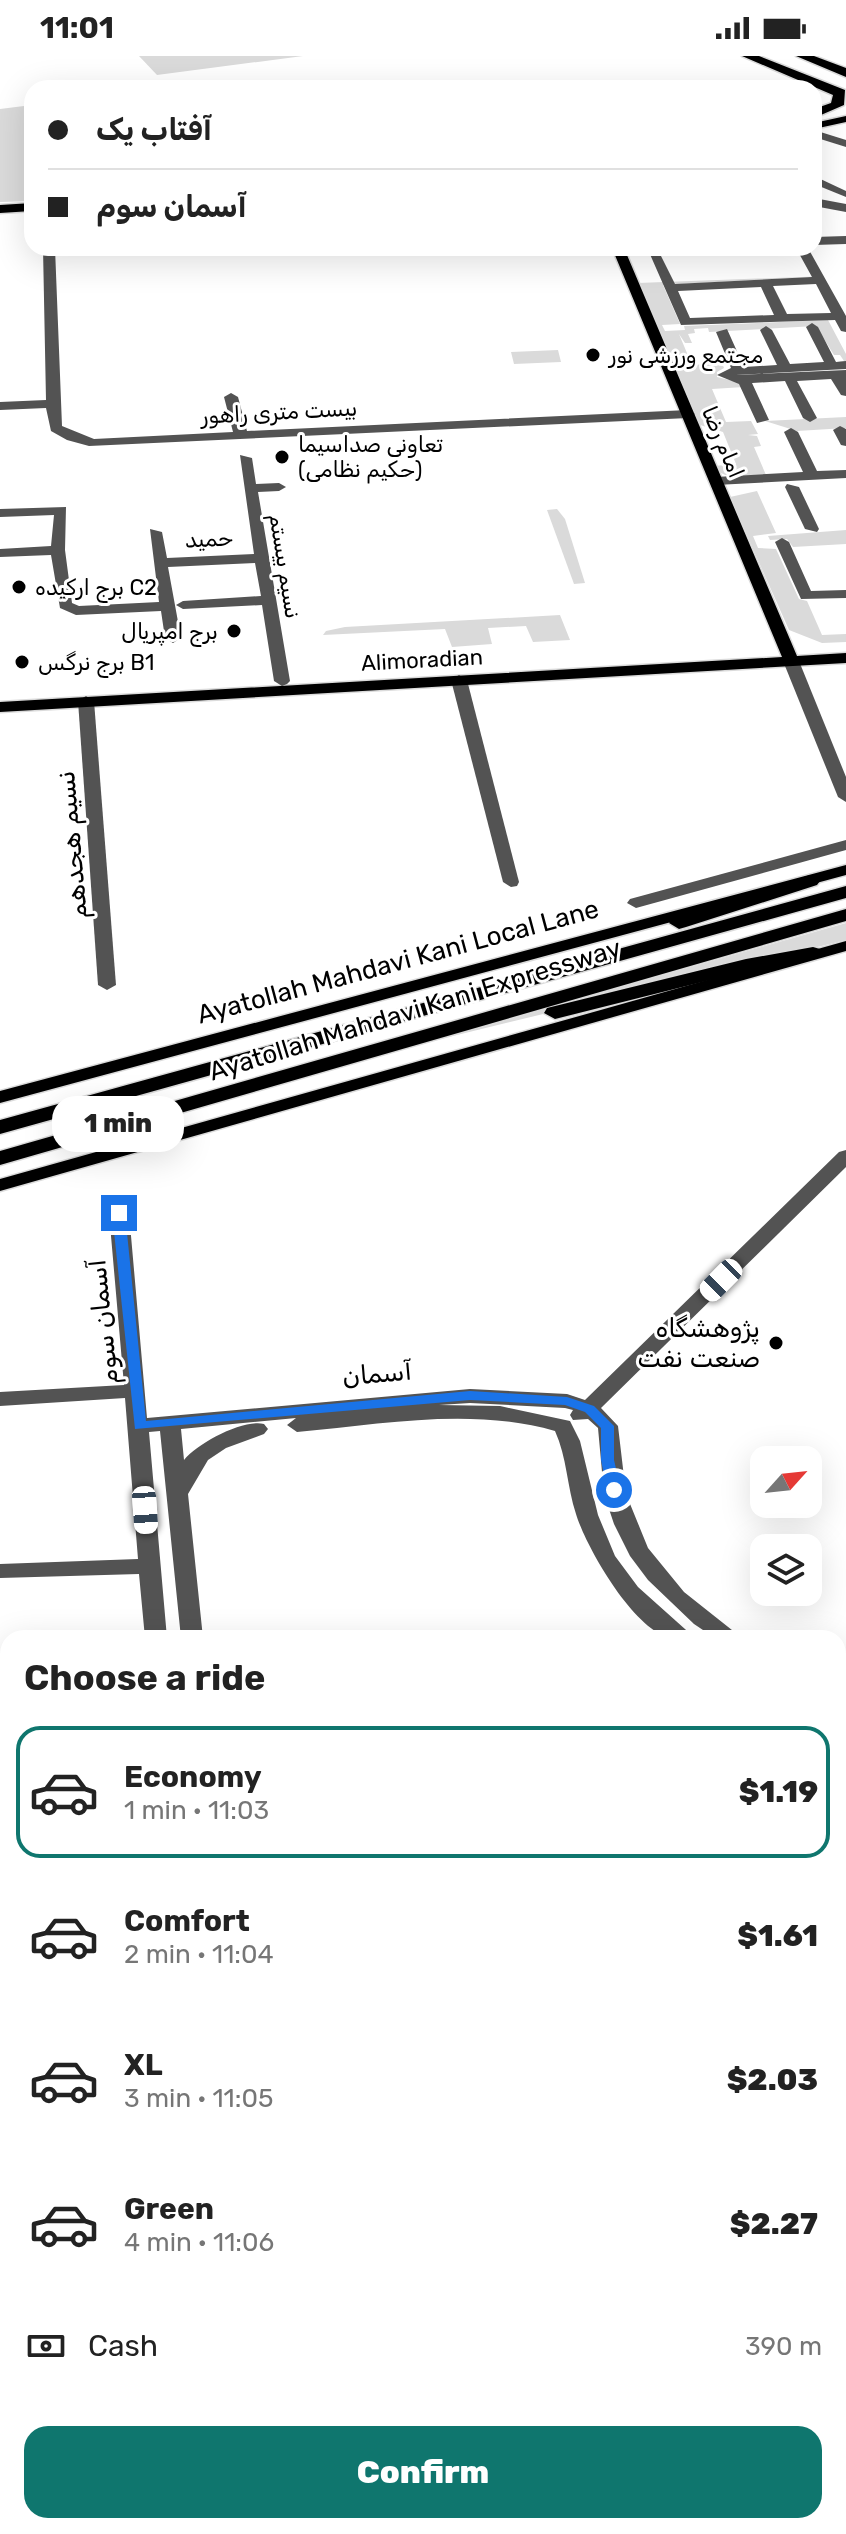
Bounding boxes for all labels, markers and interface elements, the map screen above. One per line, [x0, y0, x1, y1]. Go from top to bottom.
text: 11:01 [40, 10, 114, 46]
text: آفتاب یک [96, 112, 212, 148]
text: آسمان سوم [96, 189, 247, 225]
place label: مجتمع ورزشی نور [607, 342, 763, 372]
marker: مجتمع ورزشی نور [584, 346, 602, 364]
street label: بیست متری راهور [198, 394, 358, 430]
street label: امام رضا [695, 402, 750, 482]
place label: تعاونی صداسیما (حکیم نظامی) [298, 431, 443, 484]
marker: تعاونی صداسیما (حکیم نظامی) [273, 448, 291, 466]
street label: نسیم بیستم [262, 512, 307, 620]
street label: حمید [184, 524, 234, 554]
place label: برج ارکیده C2 [35, 574, 157, 603]
marker: برج ارکیده C2 [10, 578, 28, 596]
place label: برج امپریال [121, 618, 218, 647]
marker: برج امپریال [225, 622, 243, 640]
street label: Alimoradian [360, 643, 484, 677]
place label: برج نرگس B1 [38, 649, 154, 678]
marker: برج نرگس B1 [13, 653, 31, 671]
street label: نسیم هجدهم [50, 770, 95, 920]
street label: Ayatollah Mahdavi Kani Local Lane [194, 893, 602, 1031]
street label: Ayatollah Mahdavi Kani Expressway [205, 932, 625, 1088]
callout: 1 min [53, 1097, 185, 1153]
text: 1 min [84, 1108, 152, 1139]
route end [101, 1195, 137, 1231]
car [696, 1255, 746, 1305]
street label: آسمان سوم [81, 1257, 126, 1386]
place label: پژوهشگاه صنعت نفت [637, 1313, 760, 1374]
marker: پژوهشگاه صنعت نفت [767, 1334, 785, 1352]
street label: آسمان [341, 1355, 413, 1392]
north arrow [750, 1446, 822, 1518]
map controls [750, 1446, 822, 1606]
route start [596, 1472, 632, 1508]
car [131, 1485, 159, 1535]
button: layers [750, 1534, 822, 1606]
text: Choose a ride [24, 1656, 265, 1699]
icon: car [28, 1756, 100, 1828]
text: Economy [124, 1759, 262, 1795]
text: $1.19 [739, 1774, 818, 1810]
text: 1 min · 11:03 [124, 1795, 269, 1826]
icon: car [28, 1900, 100, 1972]
text: Comfort [124, 1903, 250, 1939]
text: $1.61 [737, 1918, 818, 1954]
text: 2 min · 11:04 [124, 1939, 274, 1970]
icon: car [28, 2044, 100, 2116]
text: XL [124, 2047, 163, 2083]
text: $2.03 [727, 2062, 818, 2098]
text: 3 min · 11:05 [124, 2083, 273, 2114]
icon: car [28, 2188, 100, 2260]
text: Green [124, 2191, 214, 2227]
text: $2.27 [730, 2206, 818, 2242]
text: 4 min · 11:06 [124, 2227, 274, 2258]
icon: cash [24, 2324, 68, 2368]
text: Cash [88, 2328, 158, 2364]
text: 390 m [745, 2331, 822, 2362]
button: Confirm [24, 2426, 822, 2518]

